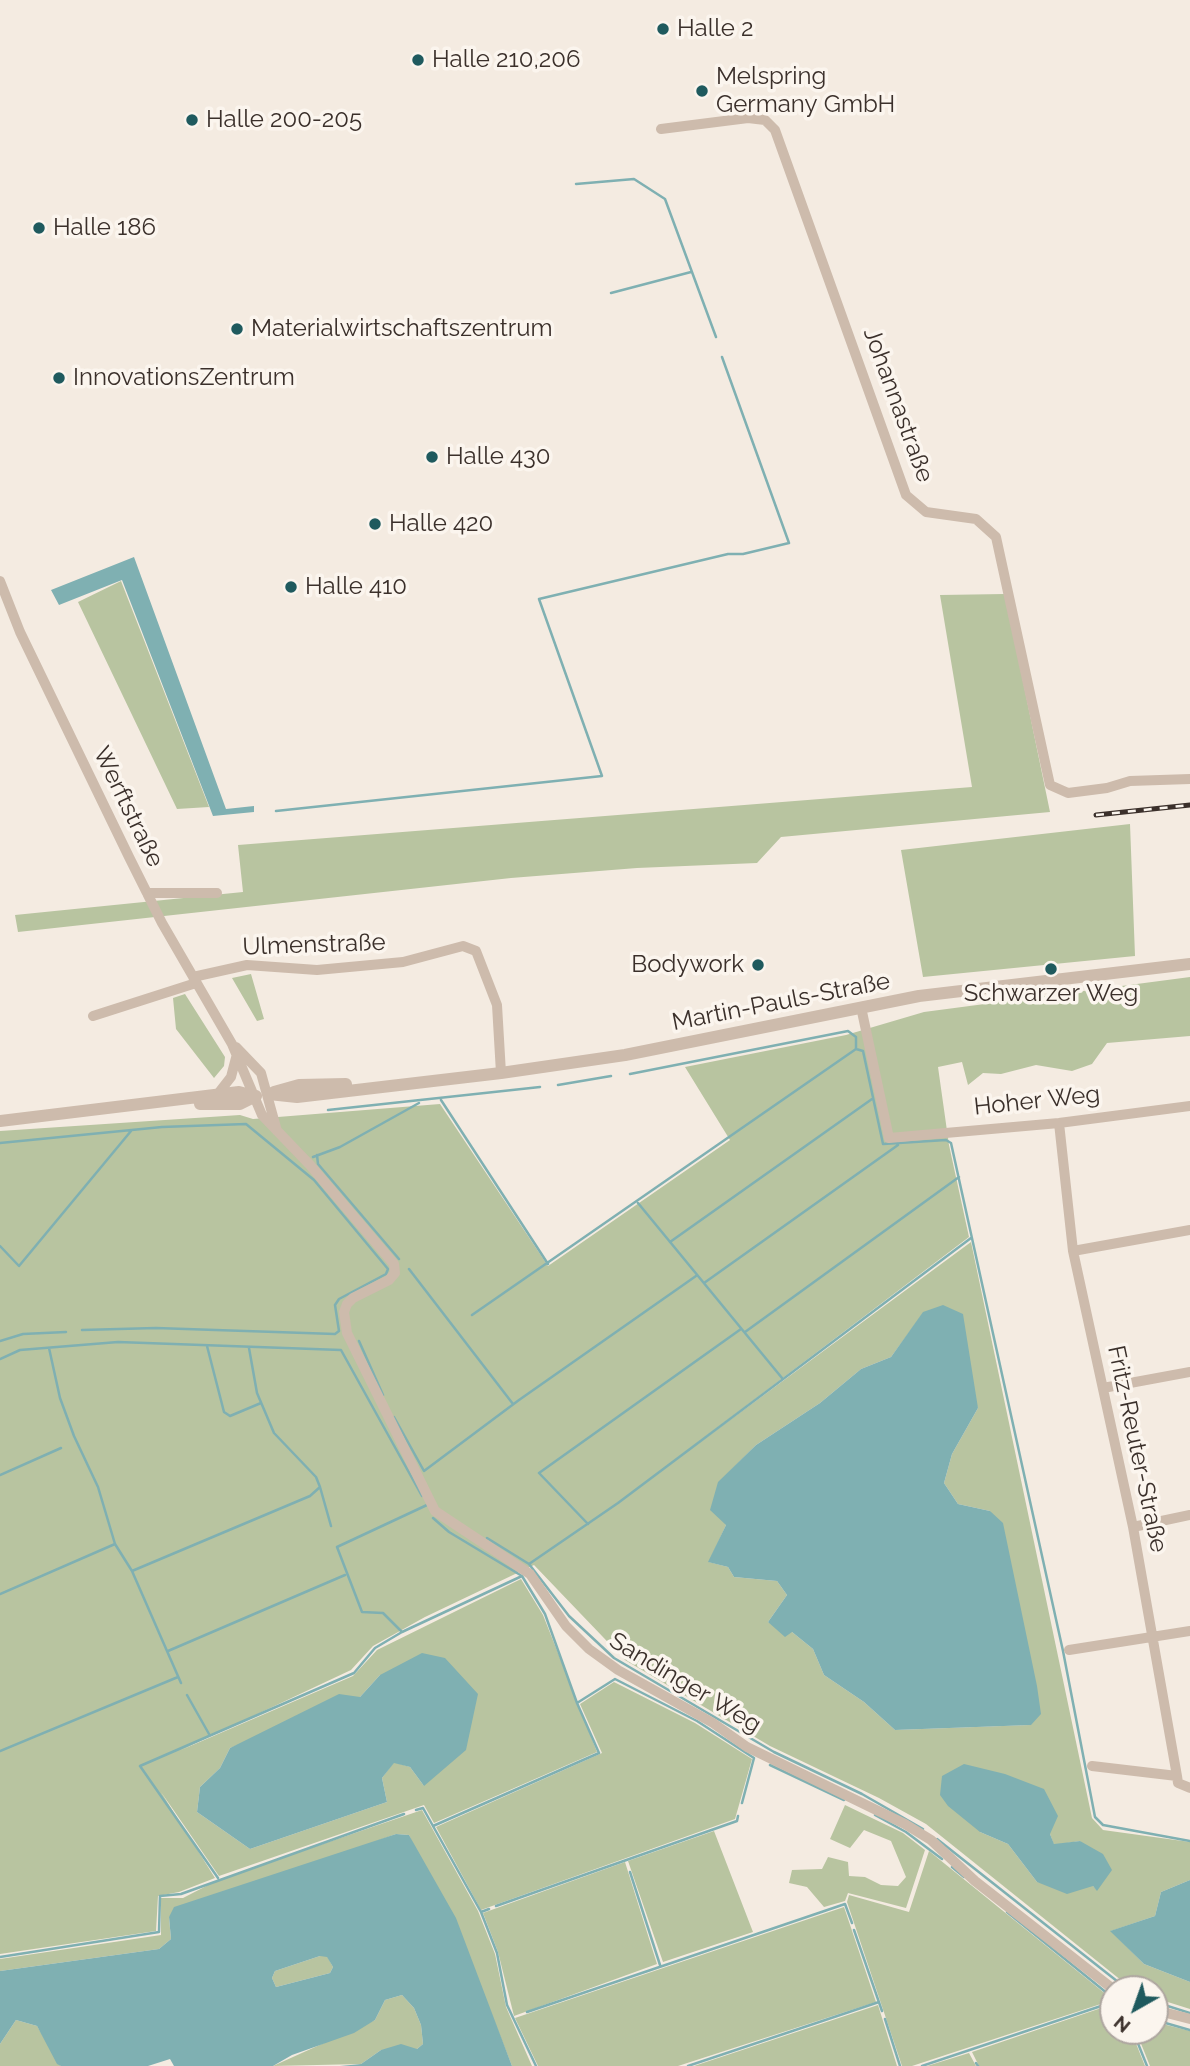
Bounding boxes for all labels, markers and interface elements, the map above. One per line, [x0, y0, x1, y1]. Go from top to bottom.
place label: Halle 2 [677, 15, 753, 43]
marker: Halle 2 [655, 21, 671, 37]
place label: Halle 210,206 [432, 46, 580, 74]
marker: Halle 210,206 [410, 52, 426, 68]
place label: Melspring Germany GmbH [716, 63, 895, 119]
marker: Melspring Germany GmbH [694, 83, 710, 99]
place label: Halle 200-205 [206, 106, 362, 134]
marker: Halle 200-205 [184, 112, 200, 128]
place label: Halle 186 [53, 214, 156, 242]
marker: Halle 186 [31, 220, 47, 236]
place label: Materialwirtschaftszentrum [251, 315, 552, 343]
marker: Materialwirtschaftszentrum [229, 321, 245, 337]
street label: Johannastraße [857, 324, 939, 486]
place label: InnovationsZentrum [73, 364, 295, 392]
marker: InnovationsZentrum [51, 370, 67, 386]
place label: Halle 430 [446, 443, 551, 471]
marker: Halle 430 [424, 449, 440, 465]
place label: Halle 420 [389, 510, 493, 538]
marker: Halle 420 [367, 516, 383, 532]
place label: Halle 410 [305, 573, 407, 601]
marker: Halle 410 [283, 579, 299, 595]
street label: Werftstraße [86, 742, 170, 872]
street label: Ulmenstraße [242, 928, 386, 962]
place label: Bodywork [631, 951, 744, 979]
marker: Bodywork [750, 957, 766, 973]
marker: Schwarzer Weg [1043, 961, 1059, 977]
street label: Martin-Pauls-Straße [670, 967, 892, 1037]
place label: Schwarzer Weg [964, 980, 1138, 1008]
street label: Hoher Weg [972, 1080, 1102, 1122]
street label: Fritz-Reuter-Straße [1101, 1343, 1173, 1555]
street label: Sandinger Weg [604, 1626, 766, 1740]
north arrow [1099, 1975, 1169, 2045]
text: N [1109, 2011, 1134, 2038]

